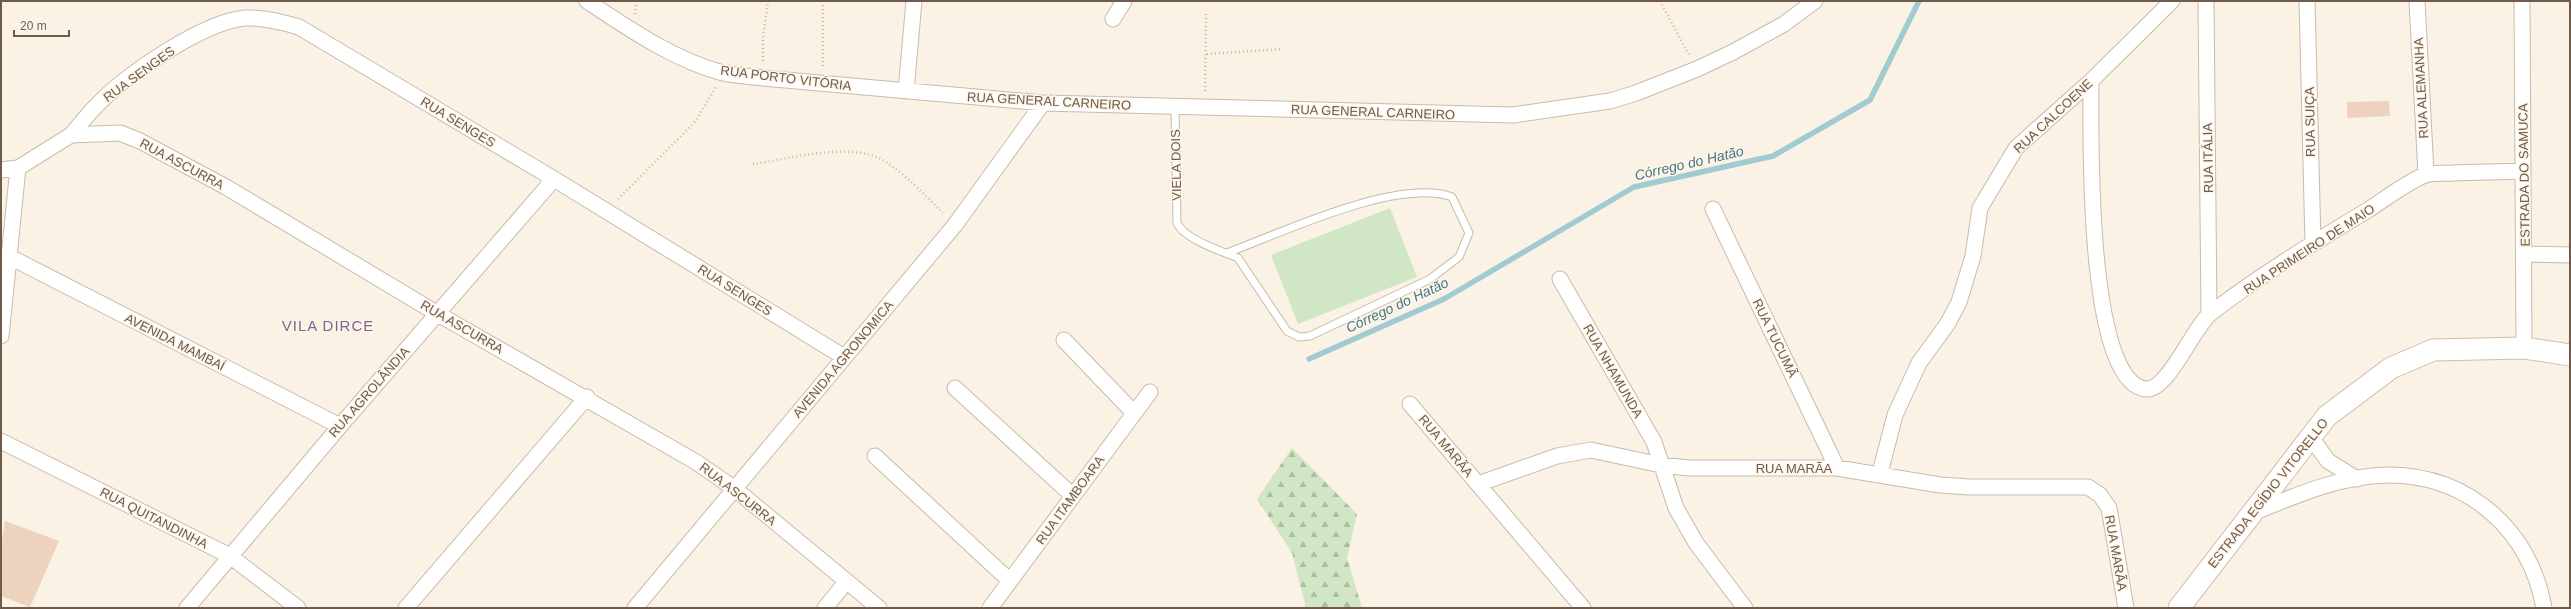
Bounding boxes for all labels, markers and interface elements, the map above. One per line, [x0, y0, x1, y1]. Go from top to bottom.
scale bar [14, 12, 69, 38]
text: 20 m [20, 19, 47, 33]
street label: RUA ALEMANHA [2411, 37, 2431, 139]
street label: RUA SENGES [100, 43, 178, 105]
street label: RUA PORTO VITÓRIA [720, 63, 853, 94]
street label: RUA CALCOENE [2011, 76, 2096, 156]
street label: RUA SUIÇA [2302, 87, 2318, 157]
street label: RUA GENERAL CARNEIRO [967, 89, 1131, 113]
street label: RUA SENGES [418, 94, 498, 150]
street label: RUA GENERAL CARNEIRO [1291, 102, 1455, 122]
street label: ESTRADA DO SAMUCA [2515, 103, 2533, 247]
street label: RUA ITÁLIA [2200, 123, 2216, 193]
street label: VIELA DOIS [1168, 129, 1184, 201]
street label: RUA ASCURRA [137, 135, 227, 193]
water label: Córrego do Hatão [1633, 143, 1745, 183]
street label: RUA PRIMEIRO DE MAIO [2241, 201, 2377, 297]
street label: RUA SENGES [695, 261, 775, 319]
water label: Córrego do Hatão [1343, 274, 1451, 336]
street label: RUA TUCUMÃ [1749, 296, 1801, 380]
street label: RUA ASCURRA [418, 297, 506, 357]
street label: AVENIDA AGRONOMICA [790, 297, 897, 421]
street label: AVENIDA MAMBAÍ [122, 310, 228, 374]
district label: VILA DIRCE [282, 317, 374, 334]
street label: RUA NHAMUNDA [1580, 322, 1646, 421]
street label: RUA AGROLÂNDIA [326, 343, 413, 440]
street label: RUA MARÃA [1416, 412, 1477, 480]
street label: ESTRADA EGÍDIO VITORELLO [2205, 415, 2331, 571]
street label: RUA ITAMBOARA [1033, 452, 1107, 547]
street label: RUA ASCURRA [697, 459, 780, 529]
street label: RUA MARÃA [1756, 461, 1833, 476]
street label: RUA QUITANDINHA [98, 484, 211, 552]
street label: RUA MARÃA [2102, 514, 2130, 592]

